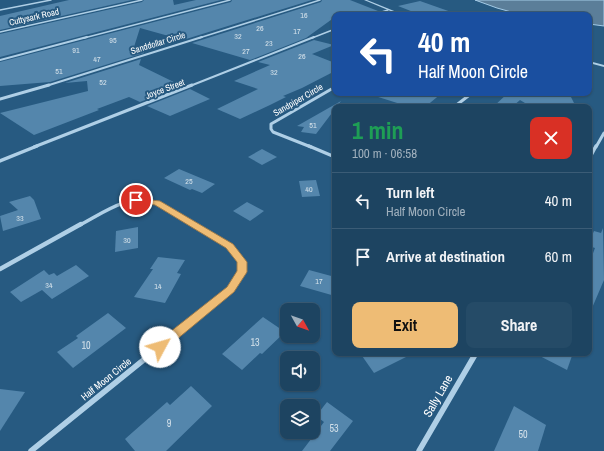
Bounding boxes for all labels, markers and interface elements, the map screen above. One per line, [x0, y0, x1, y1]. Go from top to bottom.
street label: Cuttysark Road [8, 5, 60, 29]
house number: 16 [300, 10, 308, 20]
house number: 26 [256, 23, 264, 33]
text: 40 m [418, 23, 470, 61]
house number: 17 [293, 26, 301, 36]
icon: left [352, 28, 404, 80]
street label: Sanddollar Circle [129, 29, 187, 57]
house number: 32 [234, 31, 242, 41]
house number: 95 [109, 35, 117, 45]
house number: 23 [265, 38, 273, 48]
house number: 91 [72, 45, 80, 55]
house number: 27 [242, 46, 250, 56]
house number: 26 [298, 51, 306, 61]
house number: 47 [93, 54, 101, 64]
text: Half Moon Circle [418, 59, 528, 84]
house number: 51 [55, 66, 63, 76]
house number: 32 [270, 67, 278, 77]
street label: Joyce Street [144, 76, 186, 102]
house number: 52 [99, 77, 107, 87]
street label: Sandpiper Circle [271, 81, 325, 119]
text: 1 min [352, 114, 403, 146]
button: close [530, 117, 572, 159]
house number: 51 [309, 120, 317, 130]
text: 100 m · 06:58 [352, 145, 417, 162]
house number: 25 [185, 176, 193, 186]
text: Turn left [386, 182, 434, 203]
pin [119, 183, 153, 217]
house number: 40 [305, 184, 313, 194]
icon: arrive [125, 189, 147, 211]
icon: left [352, 190, 374, 212]
text: 40 m [545, 190, 572, 211]
text: Half Moon Circle [386, 203, 465, 220]
house number: 33 [16, 213, 24, 223]
house number: 30 [123, 235, 131, 245]
icon: arrive [352, 246, 374, 268]
text: Arrive at destination [386, 246, 505, 267]
text: 60 m [545, 246, 572, 267]
house number: 17 [315, 276, 323, 286]
house number: 34 [45, 280, 53, 290]
house number: 14 [154, 281, 162, 291]
button: Exit [352, 302, 458, 348]
button: Share [466, 302, 572, 348]
north arrow [280, 303, 320, 343]
map controls [280, 303, 320, 439]
position arrow [139, 326, 181, 368]
house number: 13 [250, 336, 260, 349]
house number: 10 [81, 339, 91, 352]
button: sound [280, 351, 320, 391]
street label: Half Moon Circle [78, 354, 134, 403]
street label: Sally Lane [420, 372, 456, 420]
button: layers [280, 399, 320, 439]
house number: 9 [167, 417, 172, 430]
house number: 53 [329, 422, 339, 435]
house number: 50 [518, 428, 528, 441]

